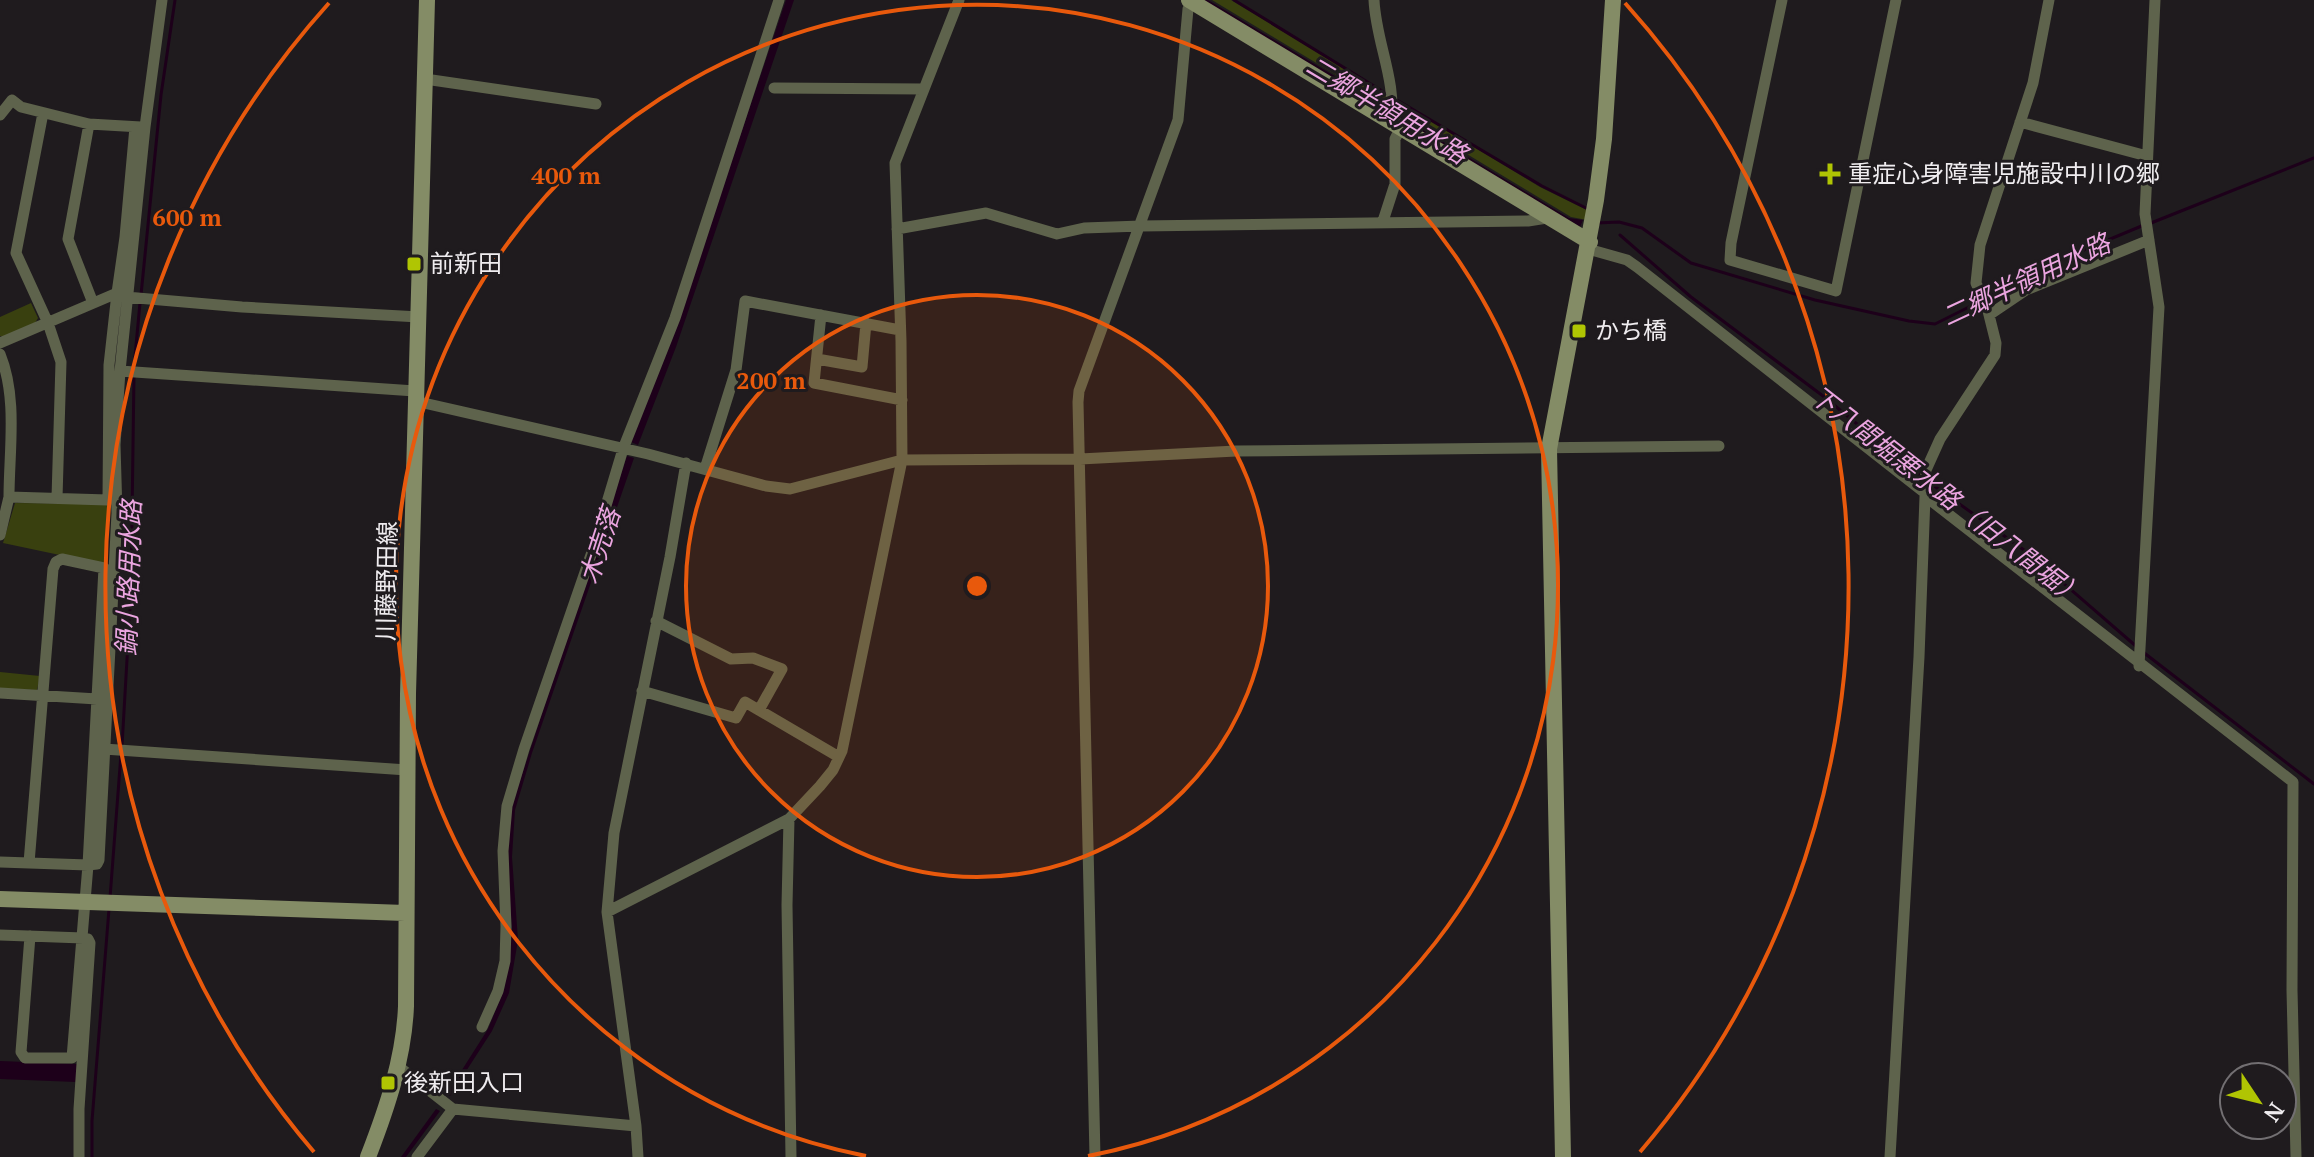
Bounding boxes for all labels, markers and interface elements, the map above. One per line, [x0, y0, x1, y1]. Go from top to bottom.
water label: 二郷半領用水路 [1301, 48, 1476, 172]
place label: 重症心身障害児施設中川の郷 [1848, 157, 2160, 189]
text: 400 m [531, 159, 601, 191]
marker: 重症心身障害児施設中川の郷 [1819, 163, 1841, 185]
text: 600 m [152, 201, 222, 233]
water label: 二郷半領用水路 [1936, 224, 2117, 333]
place label: 前新田 [430, 247, 502, 279]
marker: 前新田 [405, 255, 423, 273]
place label: かち橋 [1595, 314, 1667, 346]
marker: かち橋 [1570, 322, 1588, 340]
text: 200 m [736, 364, 806, 396]
water label: 下八間堀悪水路（旧八間堀） [1804, 378, 2091, 613]
water label: 鍋小路用水路 [108, 497, 148, 657]
water label: 木売落 [571, 500, 629, 588]
street label: 川藤野田線 [369, 521, 403, 641]
centre of rings [963, 572, 991, 600]
north arrow [2218, 1061, 2298, 1141]
place label: 後新田入口 [404, 1066, 524, 1098]
marker: 後新田入口 [379, 1074, 397, 1092]
text: N [2258, 1098, 2291, 1128]

